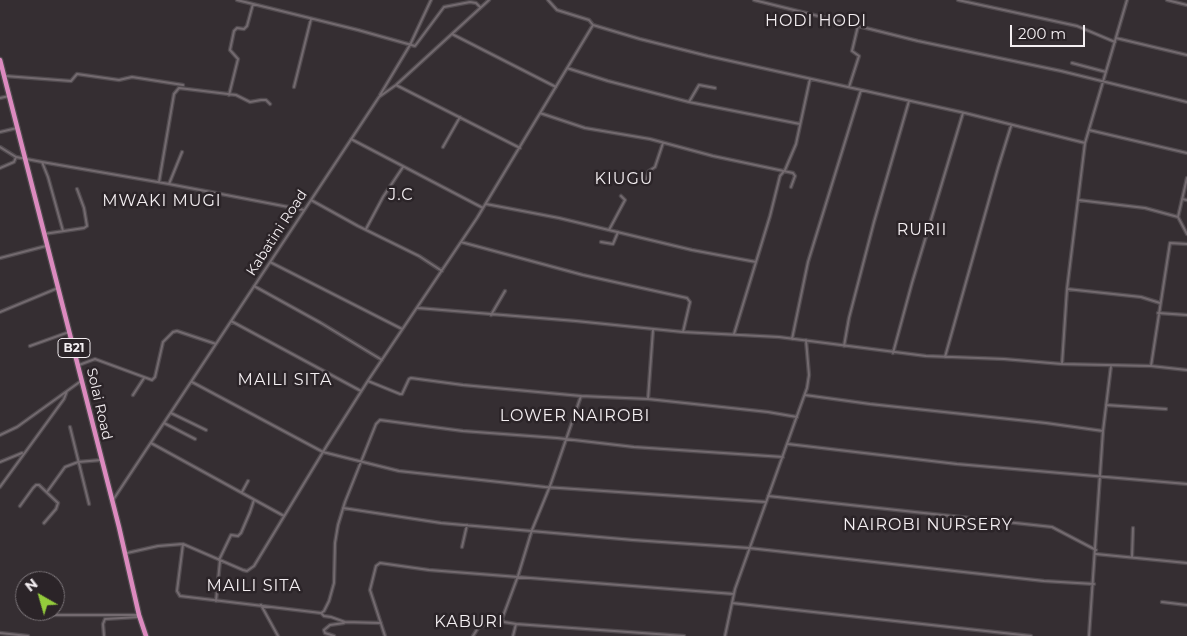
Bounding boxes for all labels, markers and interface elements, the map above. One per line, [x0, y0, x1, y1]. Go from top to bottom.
district label: HODI HODI [764, 11, 868, 31]
scale bar [1012, 15, 1087, 47]
text: 200 m [1018, 24, 1066, 43]
district label: KIUGU [594, 169, 654, 189]
district label: J.C [388, 185, 414, 205]
street label: Kabatini Road [243, 187, 311, 279]
district label: MWAKI MUGI [101, 191, 223, 211]
district label: RURII [896, 220, 948, 240]
road number: B21 [58, 338, 90, 358]
street label: Solai Road [83, 366, 115, 442]
district label: MAILI SITA [236, 370, 334, 390]
district label: LOWER NAIROBI [498, 406, 652, 426]
district label: NAIROBI NURSERY [841, 515, 1015, 535]
north arrow [15, 571, 65, 621]
text: N [21, 574, 41, 596]
district label: MAILI SITA [205, 576, 303, 596]
district label: KABURI [433, 612, 505, 632]

